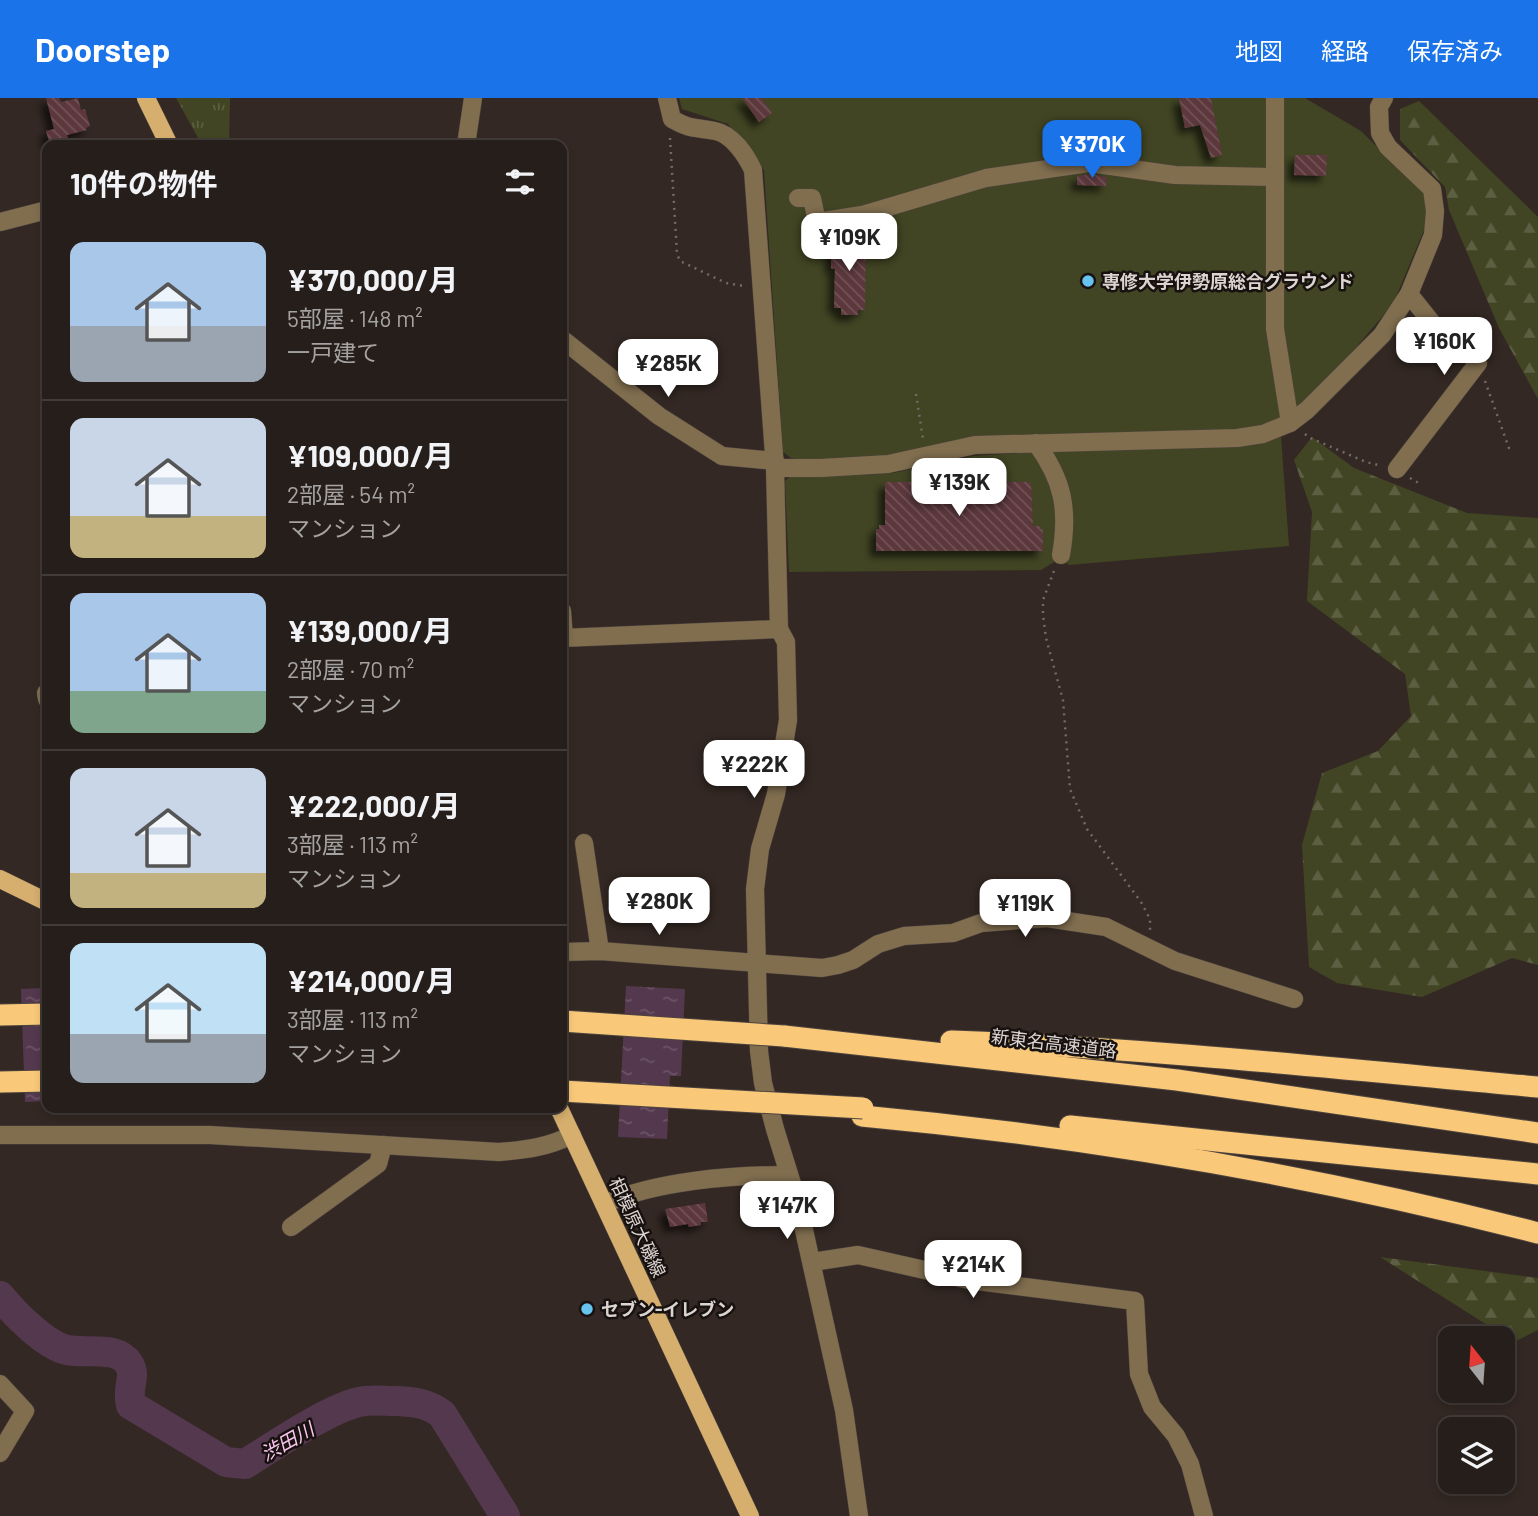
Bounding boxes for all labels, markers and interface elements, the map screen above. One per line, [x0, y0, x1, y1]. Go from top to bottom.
text: Doorstep [35, 29, 170, 69]
text: 地図 [1235, 36, 1283, 65]
text: 経路 [1321, 36, 1369, 65]
text: 保存済み [1407, 36, 1503, 65]
pin: ¥370K [1043, 120, 1141, 180]
text: ¥370K [1058, 129, 1126, 157]
icon: filters [501, 163, 539, 201]
text: 10件の物件 [70, 165, 218, 201]
pin: ¥109K [800, 214, 898, 273]
text: ¥109K [817, 222, 881, 250]
text: ¥370,000/月 [287, 261, 458, 297]
icon: home [126, 270, 210, 354]
place label: 専修大学伊勢原総合グラウンド [1102, 270, 1354, 292]
marker: 専修大学伊勢原総合グラウンド [1080, 273, 1096, 289]
text: 5部屋 · 148 m² [287, 304, 423, 332]
pin: ¥160K [1395, 317, 1493, 377]
text: ¥160K [1412, 326, 1476, 354]
text: 一戸建て [287, 338, 379, 366]
pin: ¥285K [619, 340, 717, 399]
text: ¥285K [634, 348, 702, 376]
text: ¥109,000/月 [287, 437, 454, 473]
icon: home [126, 446, 210, 530]
pin: ¥139K [910, 458, 1008, 518]
text: ¥139K [928, 467, 990, 495]
text: 2部屋 · 54 m² [287, 480, 415, 508]
text: マンション [287, 514, 402, 542]
text: ¥139,000/月 [287, 612, 453, 648]
icon: home [126, 621, 210, 705]
text: 2部屋 · 70 m² [287, 655, 414, 683]
text: マンション [287, 689, 402, 717]
pin: ¥222K [705, 740, 803, 800]
text: ¥222K [720, 749, 788, 777]
text: ¥222,000/月 [287, 787, 461, 823]
icon: home [126, 796, 210, 880]
text: 3部屋 · 113 m² [287, 830, 418, 858]
text: マンション [287, 864, 402, 892]
pin: ¥280K [610, 878, 708, 937]
pin: ¥119K [976, 880, 1074, 939]
text: ¥280K [625, 886, 693, 914]
text: ¥119K [996, 888, 1054, 916]
text: ¥214,000/月 [287, 962, 456, 998]
icon: home [126, 971, 210, 1055]
text: 3部屋 · 113 m² [287, 1005, 418, 1033]
street label: 新東名高速道路 [990, 1024, 1118, 1062]
text: マンション [287, 1039, 402, 1067]
street label: 相模原大磯線 [605, 1173, 671, 1281]
pin: ¥147K [738, 1182, 836, 1241]
text: ¥147K [756, 1190, 818, 1218]
pin: ¥214K [924, 1240, 1022, 1300]
text: ¥214K [941, 1249, 1005, 1277]
place label: セブン-イレブン [601, 1298, 734, 1320]
marker: セブン-イレブン [579, 1301, 595, 1317]
north arrow [1438, 1326, 1516, 1404]
map controls [1438, 1326, 1515, 1494]
water label: 渋田川 [256, 1416, 319, 1465]
button: layers [1438, 1417, 1515, 1494]

